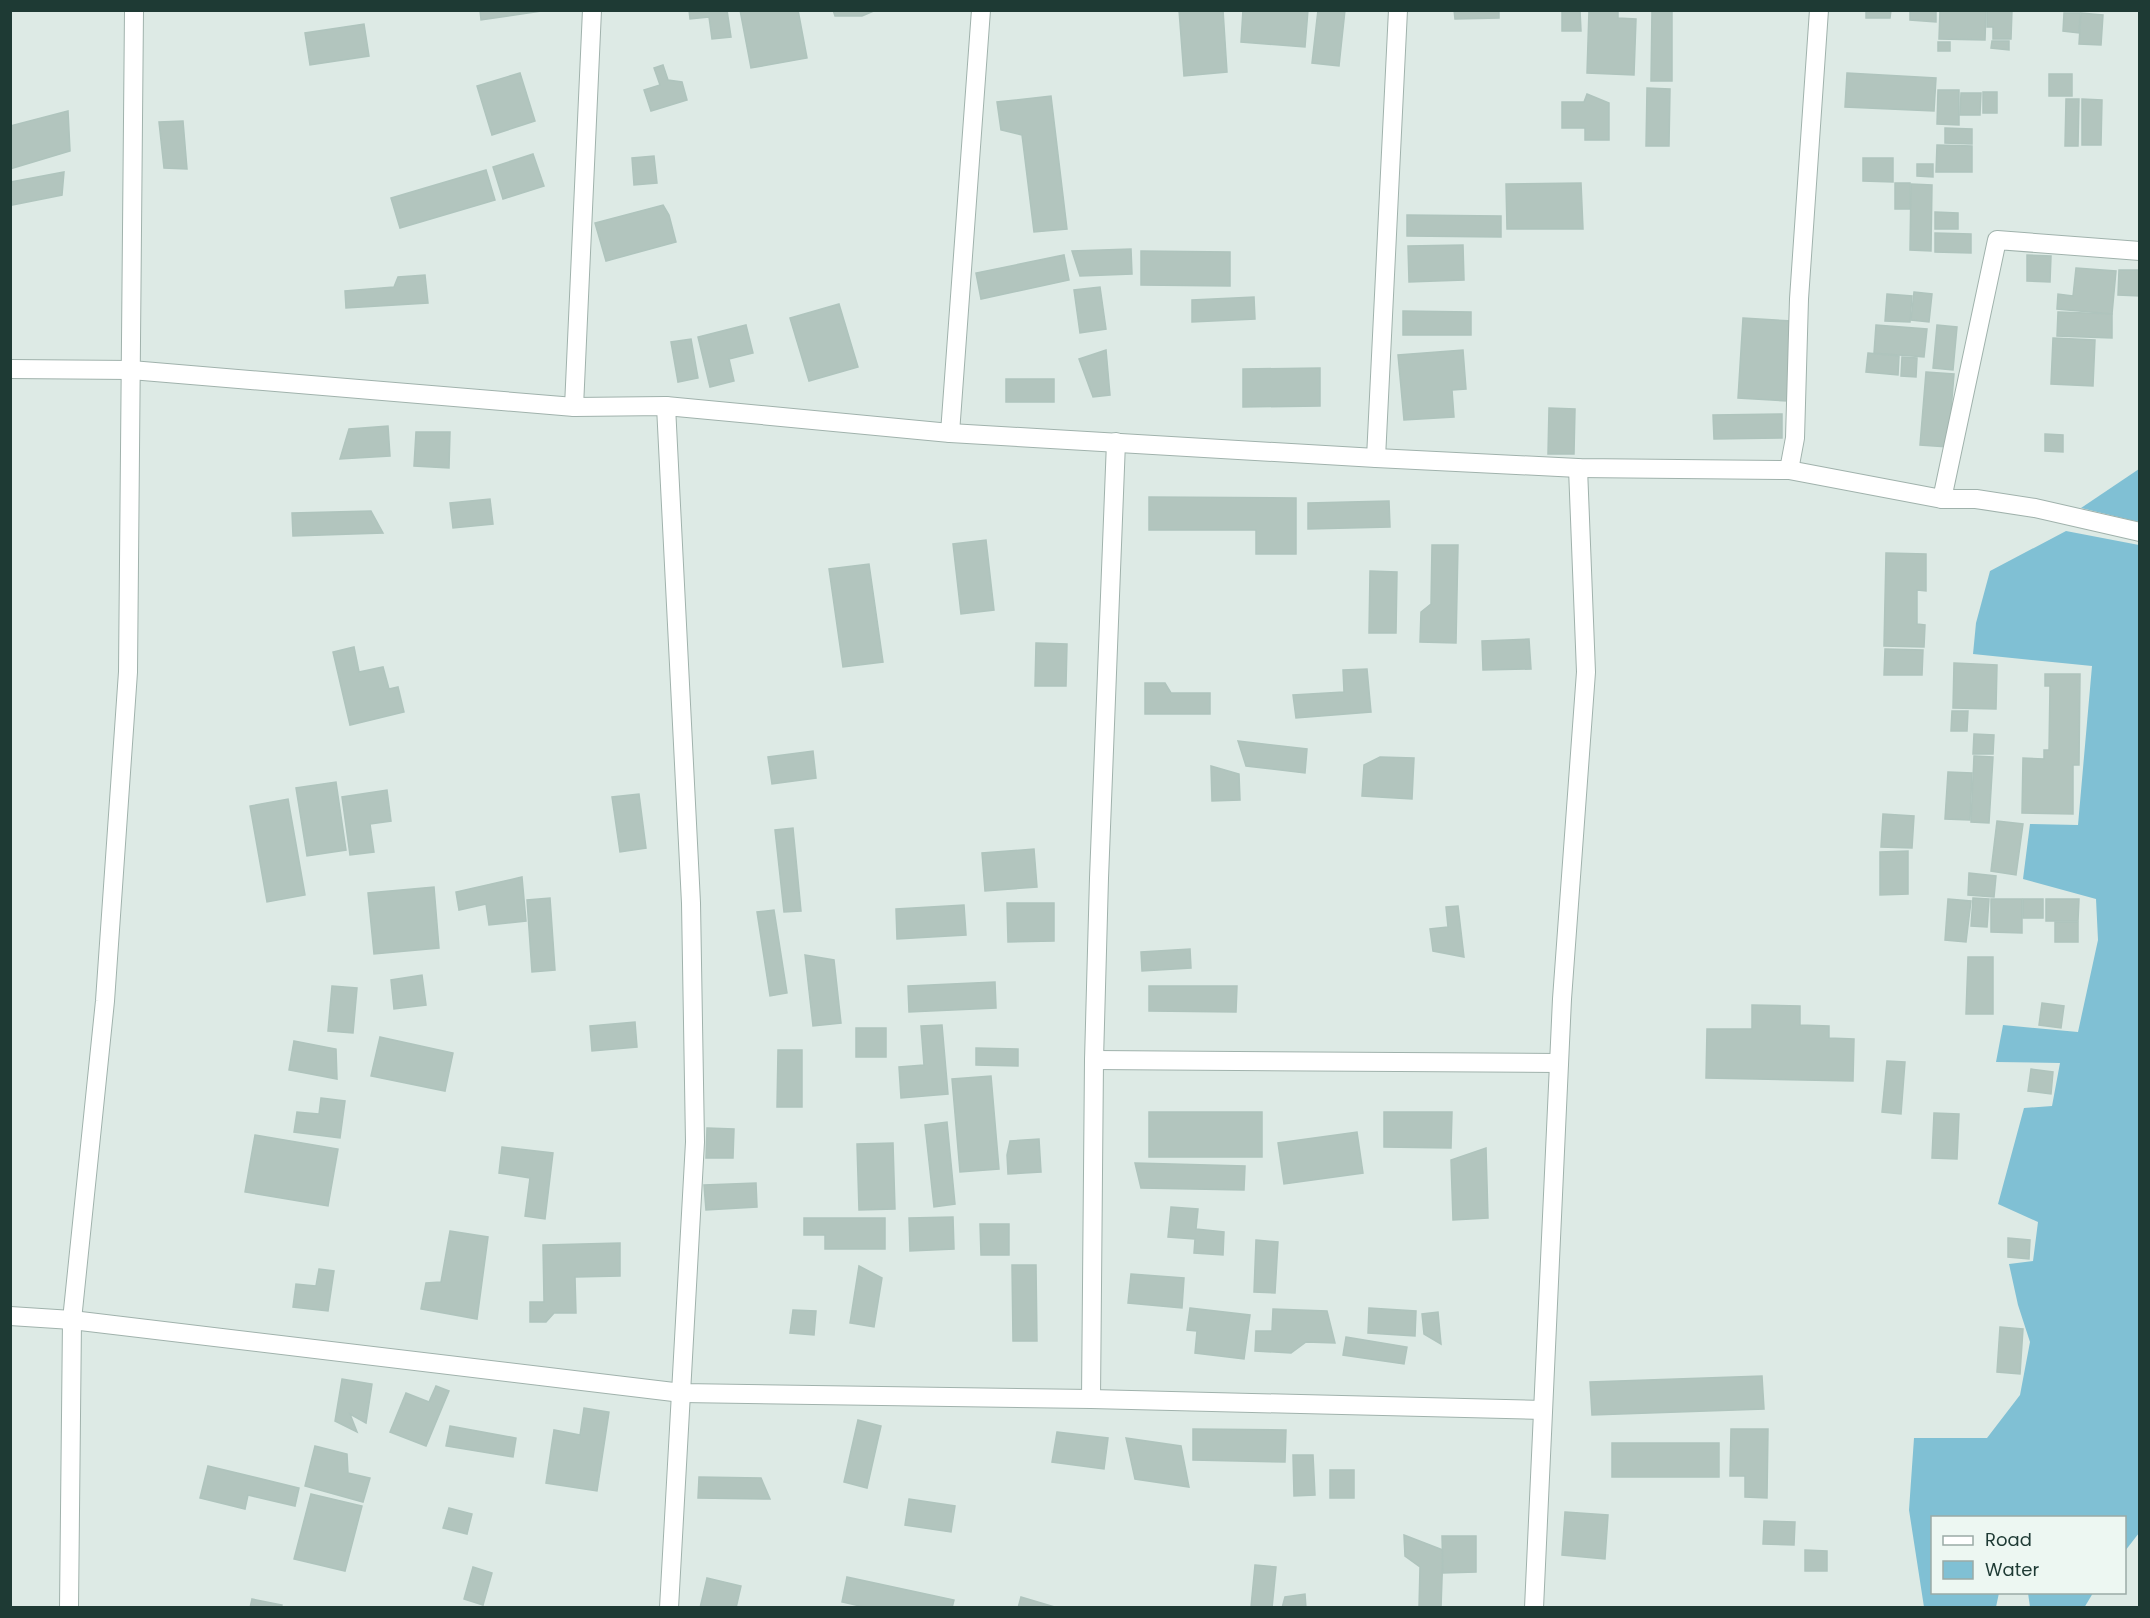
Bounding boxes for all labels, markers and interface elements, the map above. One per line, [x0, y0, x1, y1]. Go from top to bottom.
legend [1931, 1516, 2126, 1594]
text: Road [1985, 1527, 2032, 1552]
text: Water [1985, 1557, 2039, 1582]

